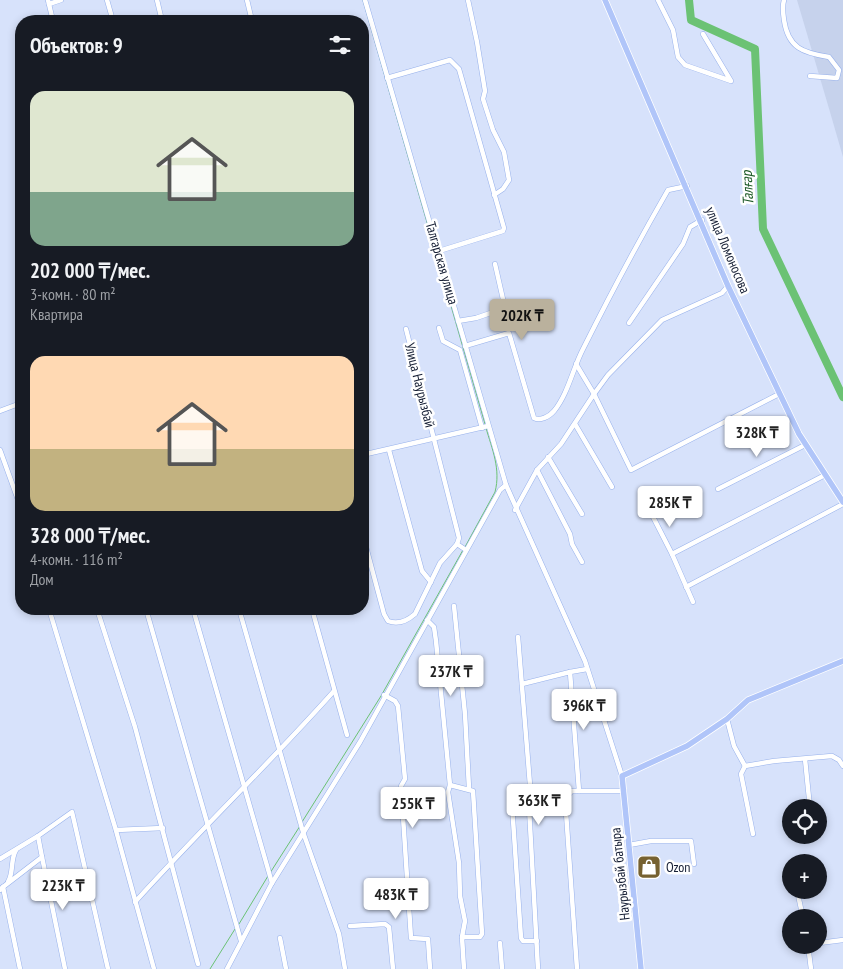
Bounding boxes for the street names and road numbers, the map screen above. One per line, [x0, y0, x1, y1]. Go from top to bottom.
street label: улица Ломоносова [702, 204, 754, 296]
street label: Талгарская улица [422, 220, 462, 306]
street label: Улица Наурызбай [401, 341, 439, 429]
street label: Наурызбай батыра [606, 827, 634, 921]

